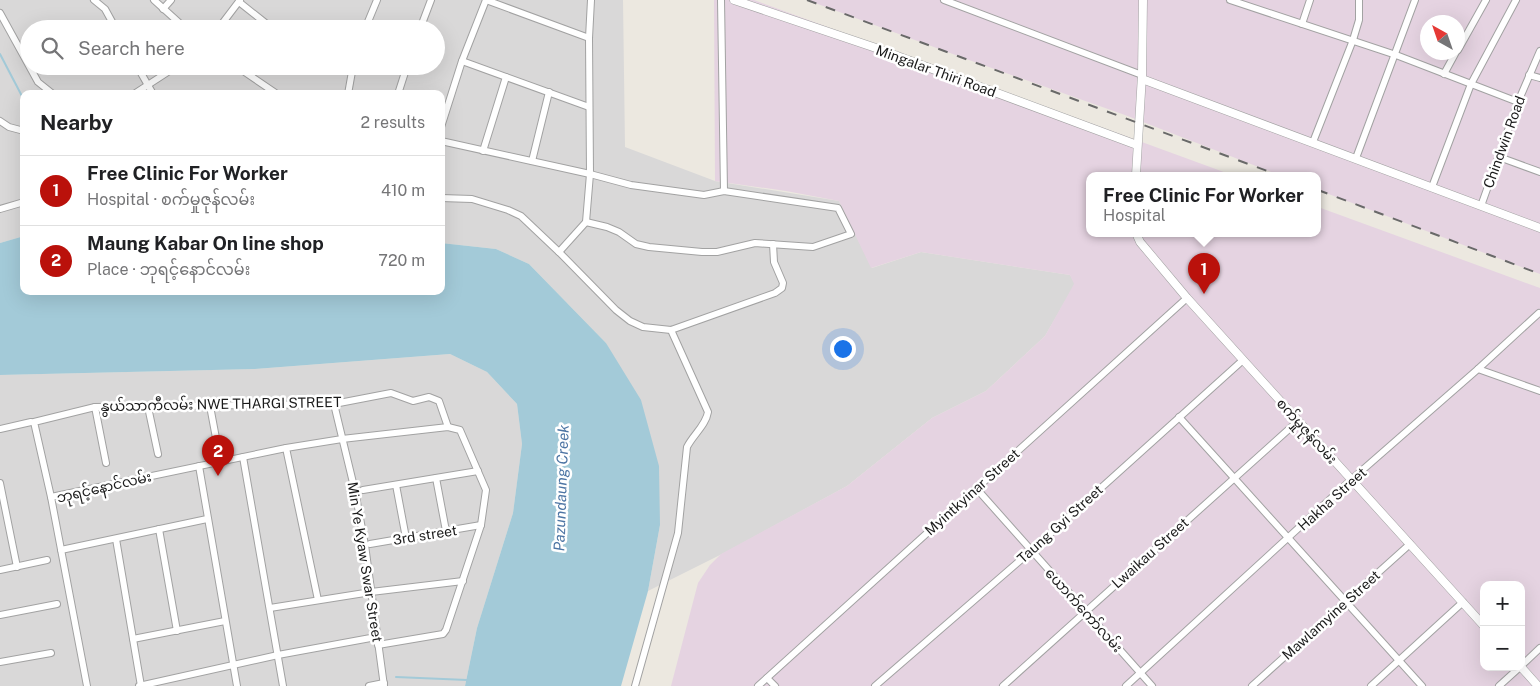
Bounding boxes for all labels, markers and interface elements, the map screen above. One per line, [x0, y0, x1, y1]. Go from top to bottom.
north arrow [1420, 15, 1465, 60]
search box [20, 20, 445, 75]
icon: search [38, 34, 66, 62]
text: Search here [78, 37, 185, 59]
street label: Mingalar Thiri Road [874, 42, 998, 100]
street label: Chindwin Road [1480, 94, 1528, 190]
text: Nearby [40, 110, 113, 135]
text: 2 results [360, 113, 425, 132]
text: Free Clinic For Worker [87, 162, 288, 184]
popup [1086, 172, 1321, 237]
text: 1 [53, 181, 59, 200]
text: 410 m [381, 181, 425, 200]
text: Free Clinic For Worker [1103, 184, 1304, 206]
text: Hospital · စက်မှုဇုန်လမ်း [87, 190, 255, 209]
text: Hospital [1103, 206, 1166, 225]
text: Maung Kabar On line shop [87, 232, 324, 254]
text: 2 [51, 251, 61, 270]
text: 720 m [378, 251, 425, 270]
pin: 1 [1188, 253, 1220, 294]
text: Place · ဘုရင့်နောင်လမ်း [87, 260, 250, 279]
your location [830, 336, 856, 362]
street label: နွယ်သာကီလမ်း NWE THARGI STREET [100, 392, 342, 417]
street label: စက်မှုဇုန်လမ်း [1271, 394, 1342, 470]
water label: Pazundaung Creek [550, 423, 572, 552]
pin: 2 [202, 435, 234, 476]
street label: Myintkyinar Street [922, 445, 1022, 539]
street label: Hakha Street [1295, 464, 1369, 534]
street label: ဘုရင့်နောင်လမ်း [55, 466, 154, 510]
street label: Min Ye Kyaw Swar Street [344, 481, 386, 643]
street label: Taung Gyi Street [1014, 482, 1106, 566]
street label: Lwaikau Street [1108, 514, 1192, 592]
street label: 3rd street [392, 522, 458, 548]
street label: ယောက်ကော်လမ်း [1042, 563, 1127, 655]
street label: Mawlamyine Street [1279, 567, 1383, 663]
map controls [1480, 581, 1525, 671]
button: + [1480, 581, 1525, 626]
button: − [1480, 626, 1525, 671]

